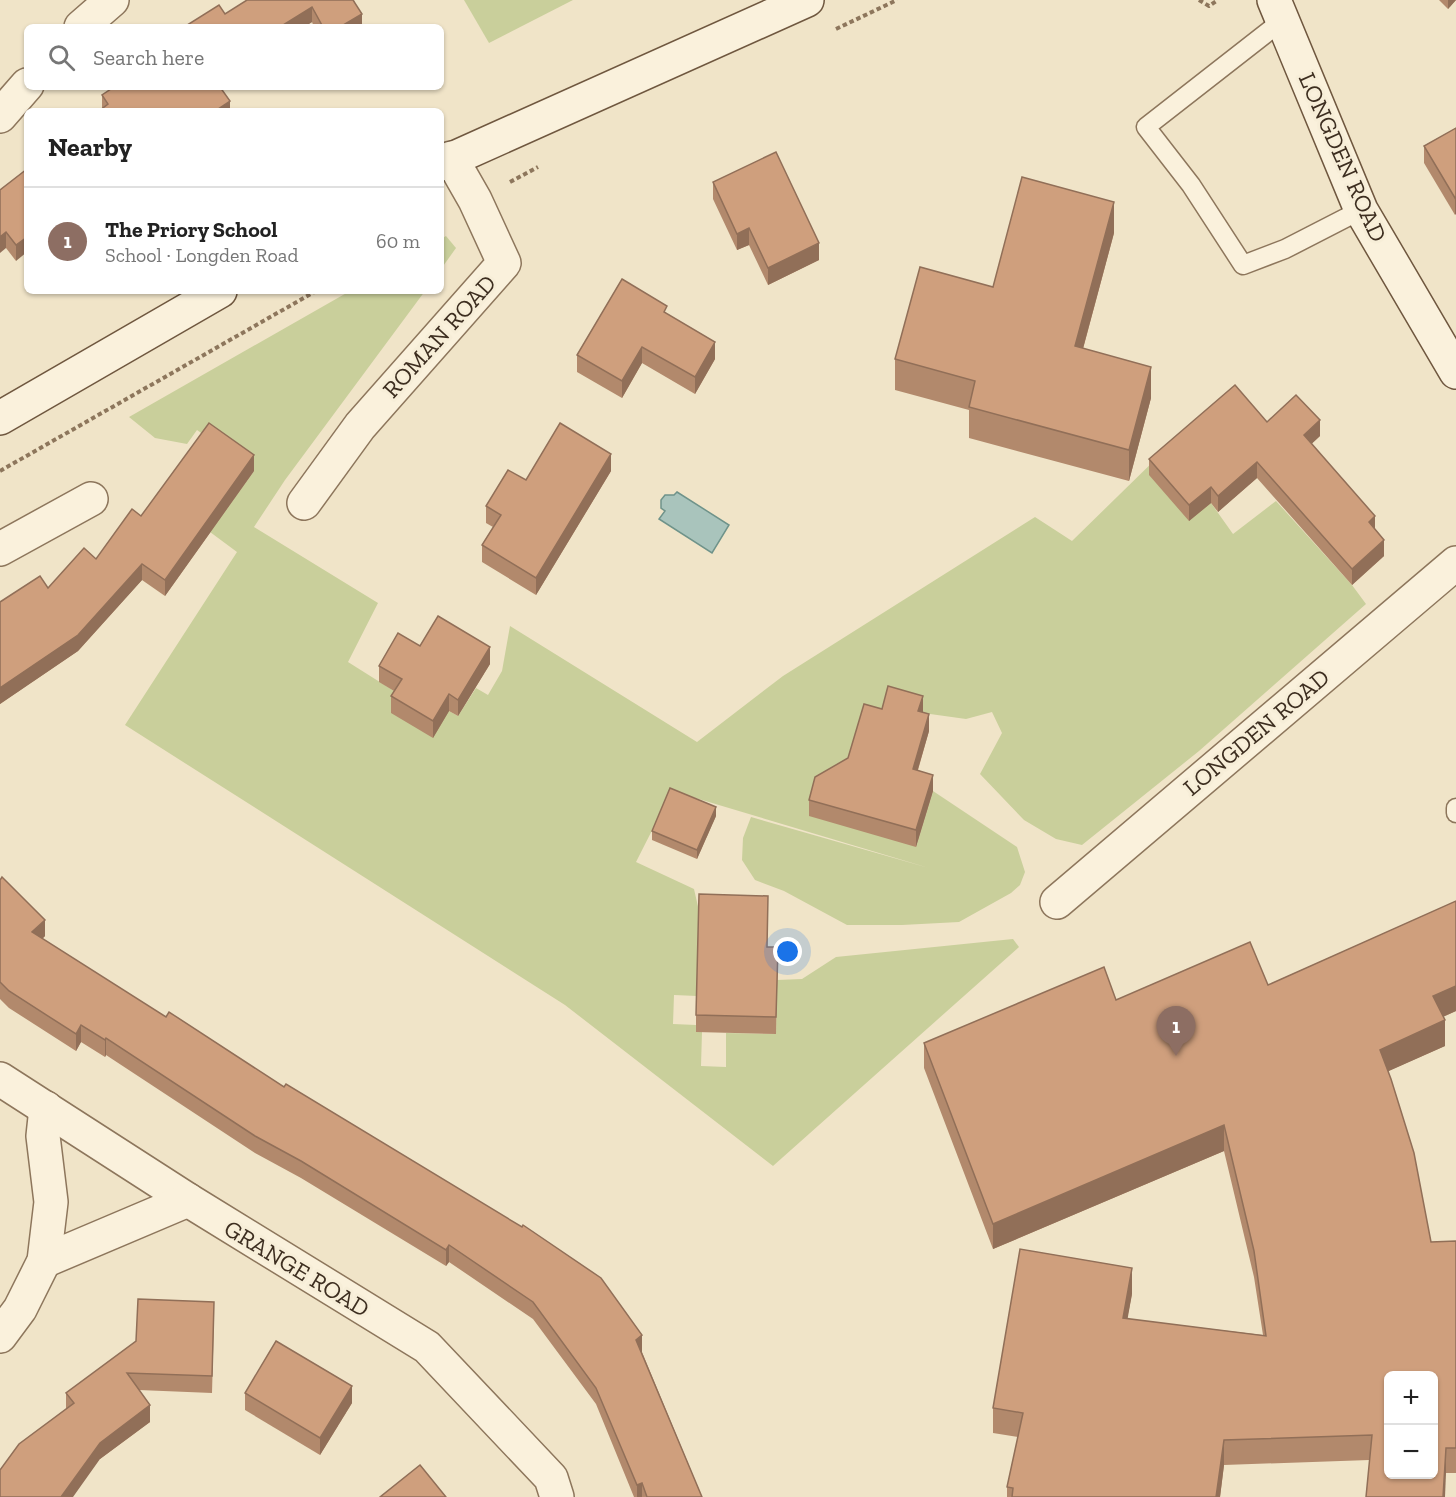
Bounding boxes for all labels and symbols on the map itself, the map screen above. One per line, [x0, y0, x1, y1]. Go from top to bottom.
street label: LONGDEN ROAD [1293, 68, 1393, 246]
street label: ROMAN ROAD [376, 268, 502, 404]
street label: LONGDEN ROAD [1177, 662, 1335, 802]
your location [773, 937, 802, 966]
pin: 1 [1156, 1006, 1196, 1056]
street label: GRANGE ROAD [219, 1213, 375, 1323]

